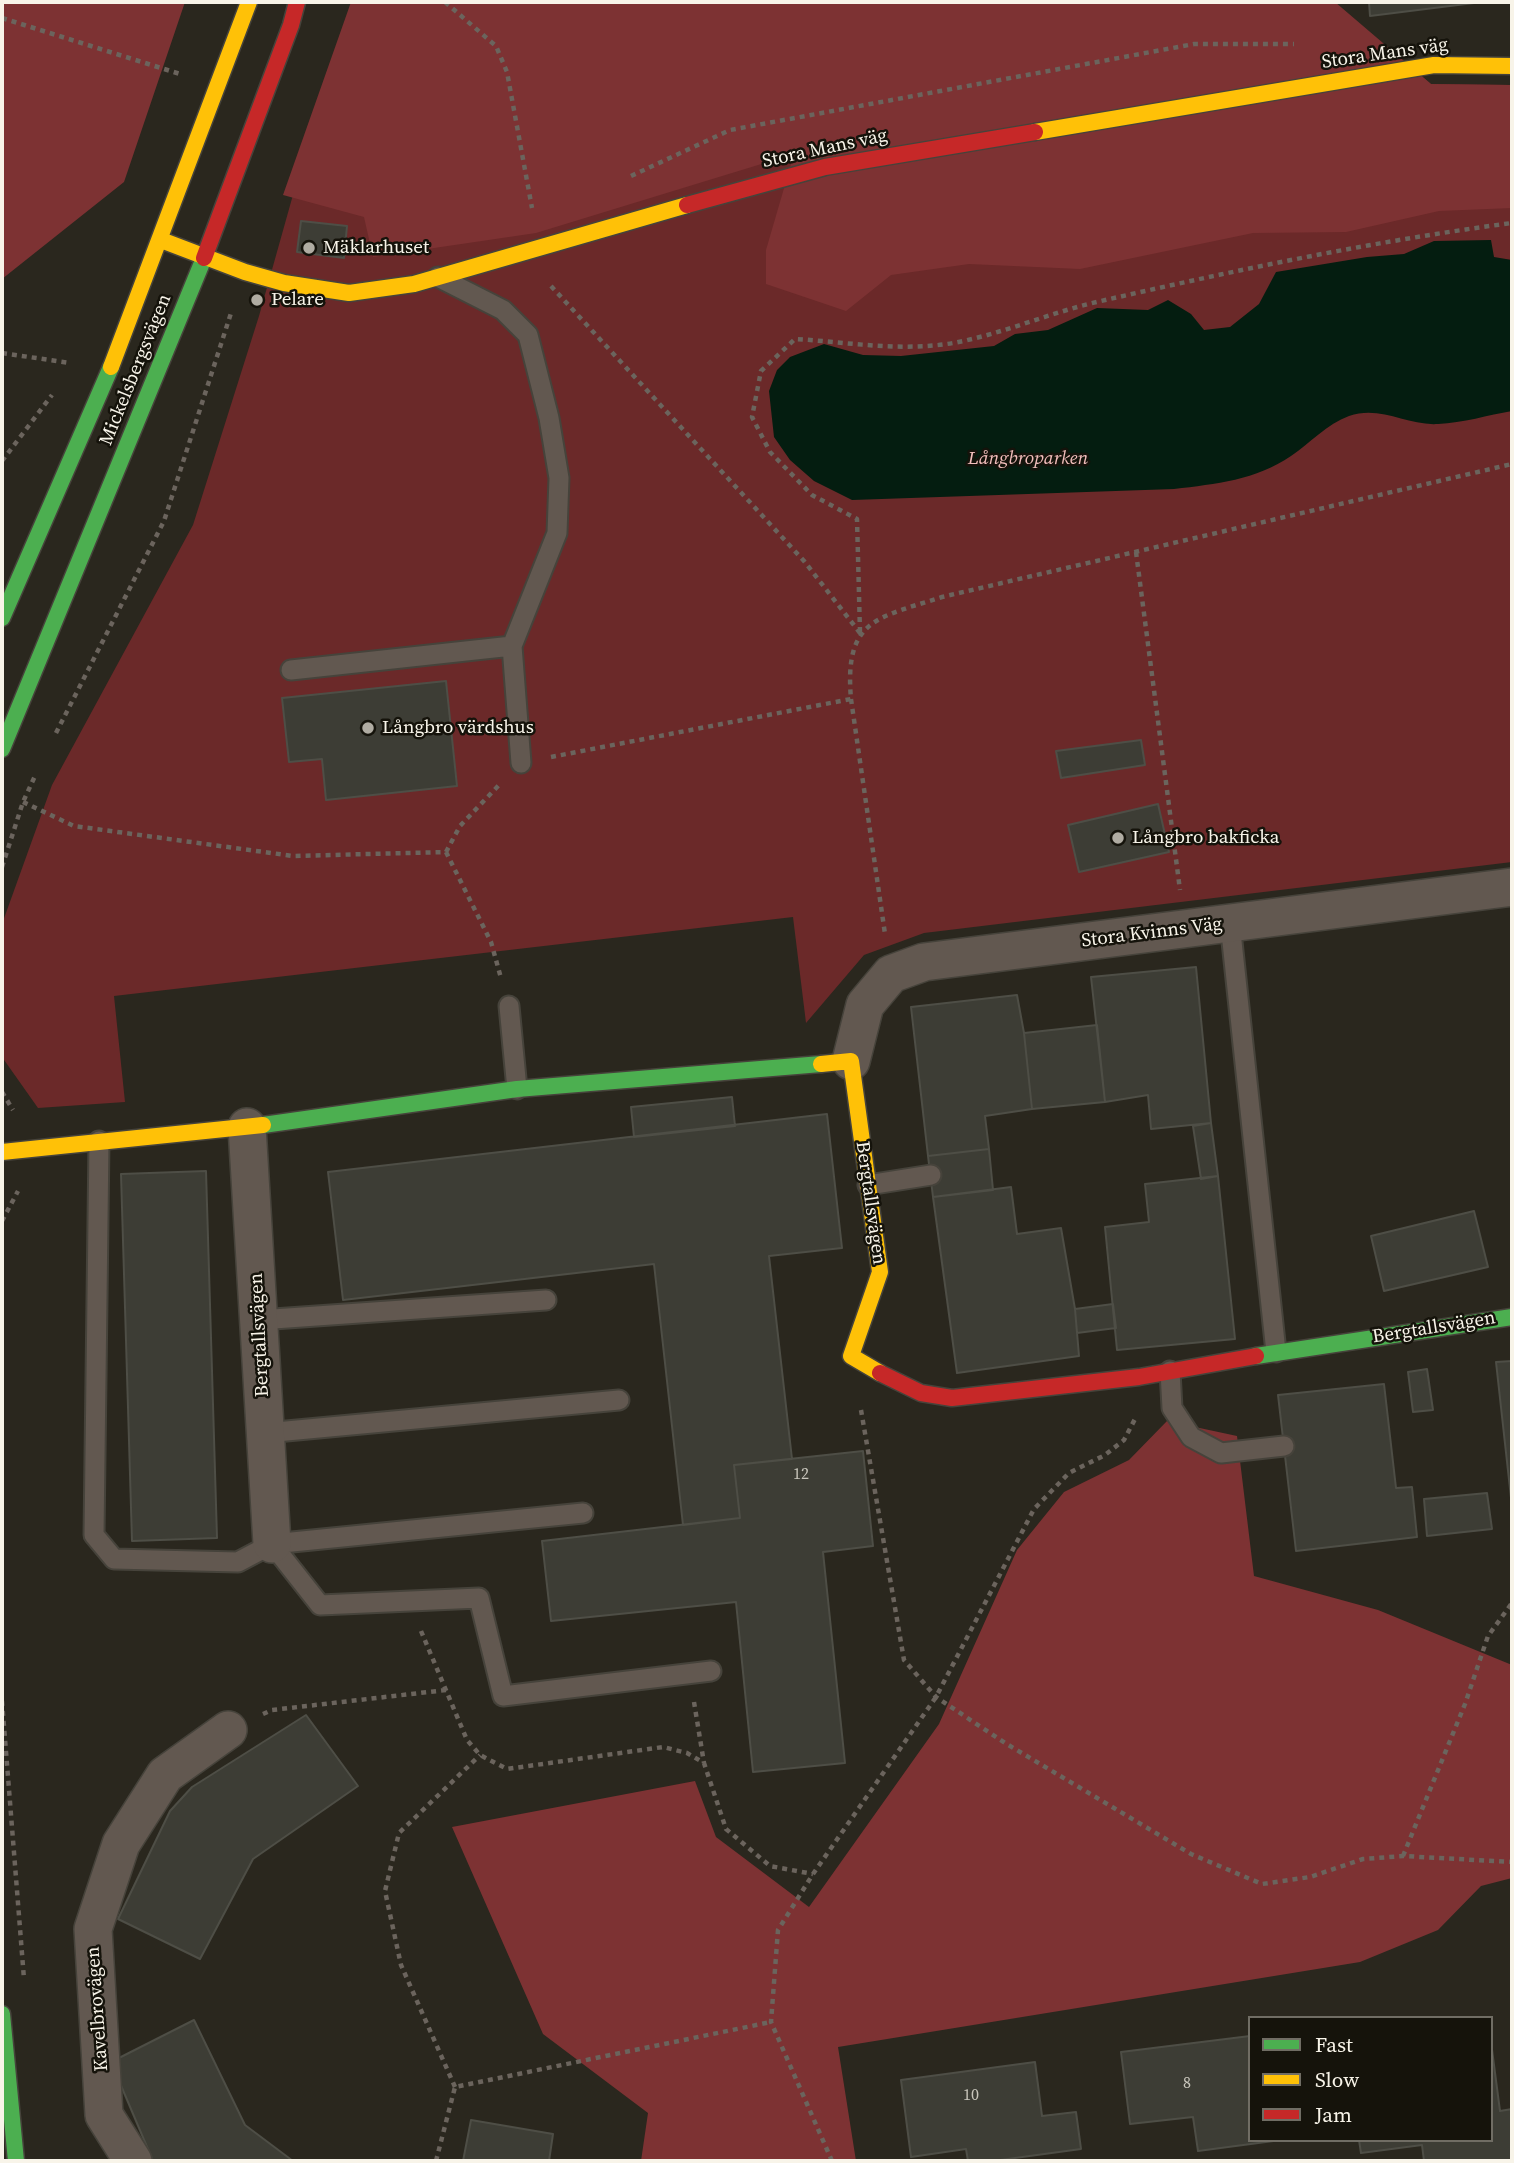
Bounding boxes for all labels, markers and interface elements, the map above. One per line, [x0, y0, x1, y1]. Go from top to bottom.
street label: Stora Mans väg [1320, 34, 1450, 74]
street label: Stora Mans väg [760, 125, 890, 173]
place label: Mäklarhuset [323, 237, 429, 259]
marker: Mäklarhuset [301, 240, 317, 256]
place label: Pelare [271, 289, 324, 311]
street label: Mickelsbergsvägen [95, 291, 177, 449]
marker: Pelare [249, 292, 265, 308]
park label: Långbroparken [968, 448, 1088, 470]
place label: Långbro värdshus [382, 717, 534, 739]
marker: Långbro värdshus [360, 720, 376, 736]
place label: Långbro bakficka [1132, 827, 1279, 849]
marker: Långbro bakficka [1110, 830, 1126, 846]
street label: Stora Kvinns Väg [1080, 913, 1224, 953]
street label: Bergtallsvägen [850, 1140, 890, 1266]
street label: Bergtallsvägen [245, 1272, 275, 1398]
street label: Bergtallsvägen [1371, 1307, 1497, 1349]
house number: 12 [793, 1465, 809, 1485]
street label: Kavelbrovägen [82, 1946, 114, 2072]
legend [1248, 2016, 1493, 2142]
text: Fast [1315, 2030, 1353, 2059]
text: Slow [1315, 2065, 1359, 2094]
house number: 8 [1183, 2074, 1191, 2094]
house number: 10 [963, 2086, 979, 2106]
text: Jam [1315, 2100, 1352, 2129]

